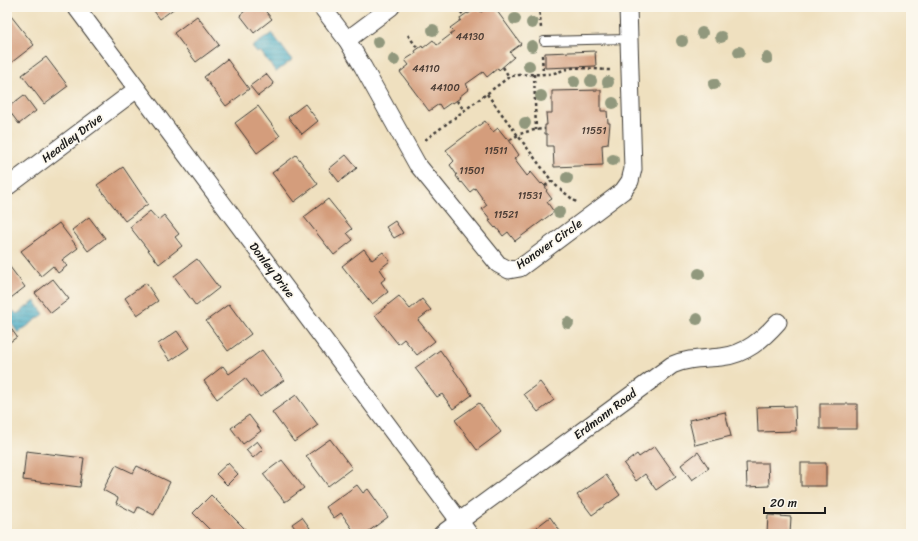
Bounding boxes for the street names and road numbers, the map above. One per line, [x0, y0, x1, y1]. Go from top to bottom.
street label: Headley Drive [36, 107, 108, 169]
street label: Hanover Circle [511, 213, 587, 275]
street label: Donley Drive [243, 237, 301, 303]
street label: Erdmann Road [568, 382, 642, 445]

